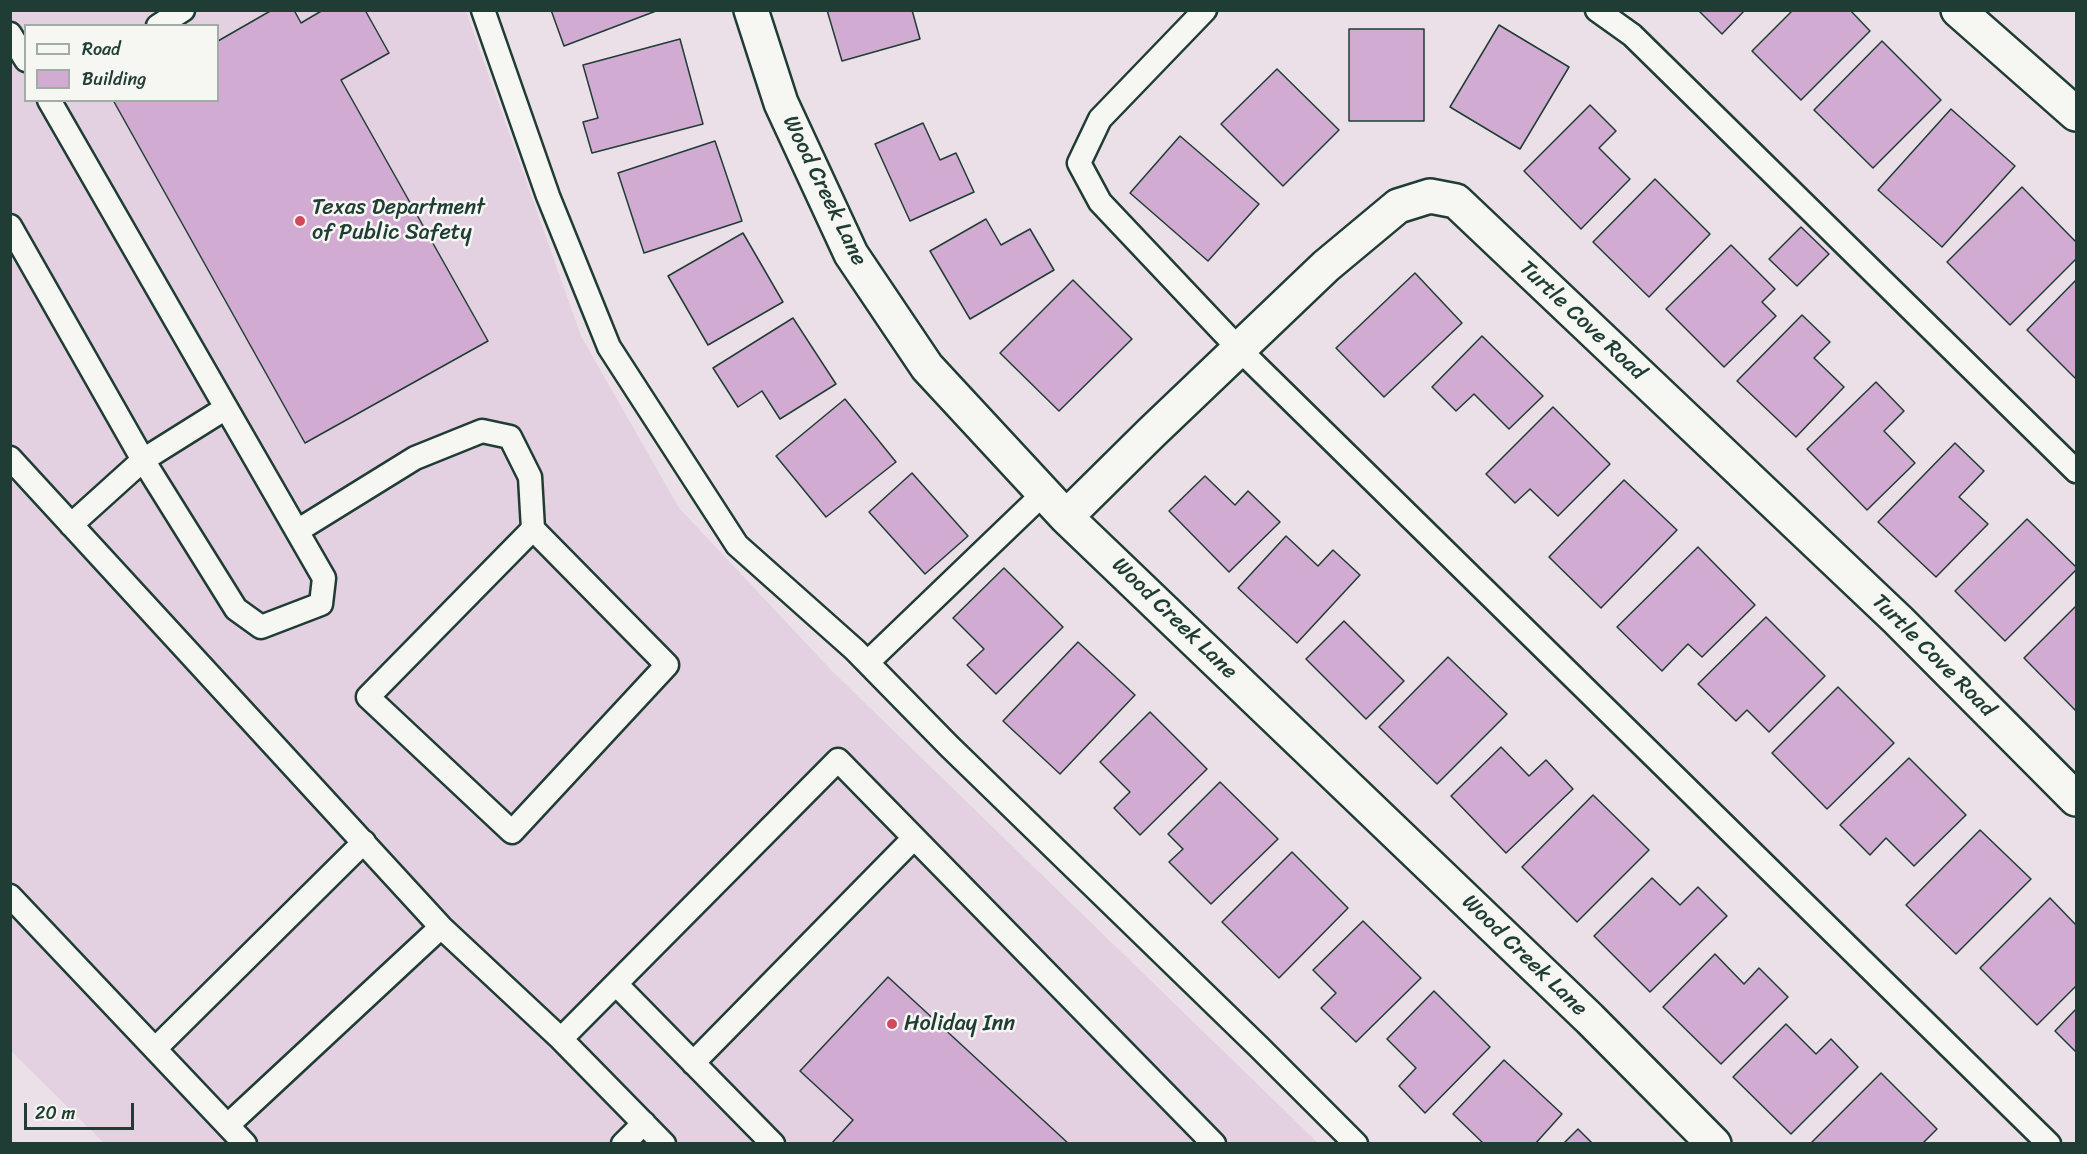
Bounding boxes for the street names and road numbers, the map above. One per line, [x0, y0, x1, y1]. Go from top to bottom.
street label: Wood Creek Lane [776, 112, 872, 270]
street label: Turtle Cove Road [1513, 256, 1651, 386]
street label: Wood Creek Lane [1106, 553, 1242, 685]
street label: Turtle Cove Road [1866, 589, 2000, 723]
street label: Wood Creek Lane [1456, 890, 1592, 1022]

